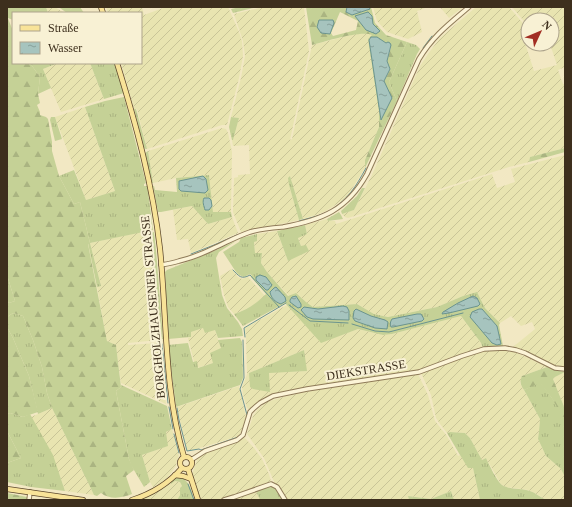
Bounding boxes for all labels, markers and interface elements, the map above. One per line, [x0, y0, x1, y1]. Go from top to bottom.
legend [12, 12, 142, 64]
north arrow [520, 12, 560, 52]
text: N [540, 18, 554, 32]
text: Straße [48, 21, 79, 35]
text: Wasser [48, 41, 82, 55]
street label: BORGHOLZHAUSENER STRASSE [138, 215, 168, 399]
street label: DIEKSTRASSE [325, 357, 407, 383]

